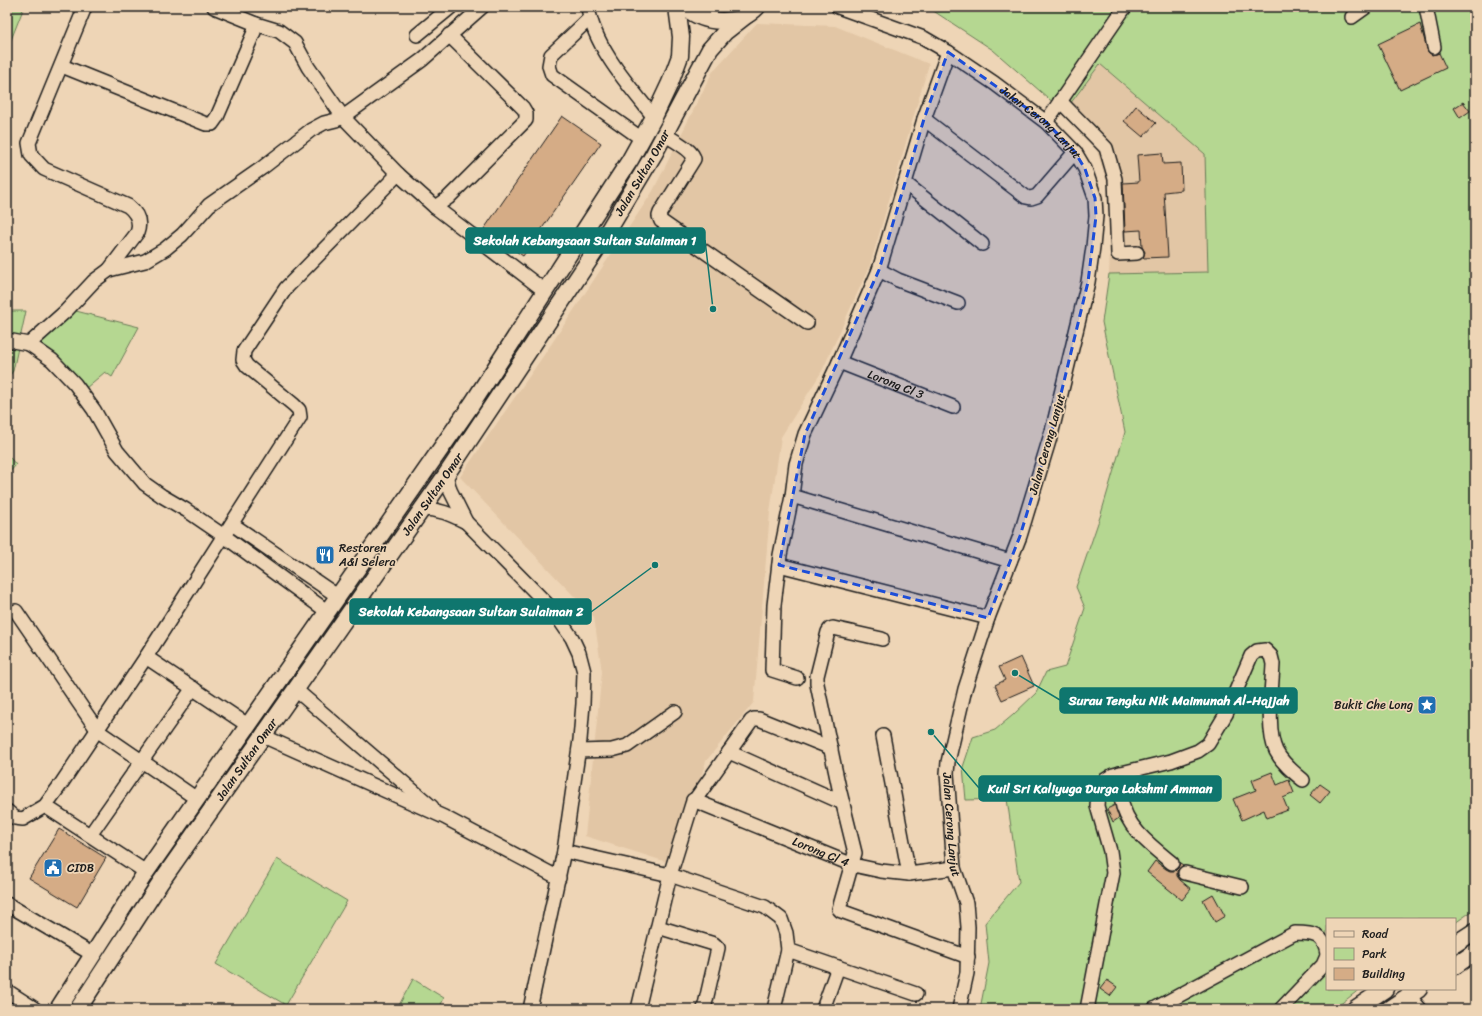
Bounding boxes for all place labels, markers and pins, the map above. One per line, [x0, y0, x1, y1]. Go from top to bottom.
callout: Sekolah Kebangsaan Sultan Sulaiman 1 [466, 228, 705, 253]
place label: Restoren A&I Selera [338, 537, 396, 573]
restaurant icon: Restoren A&I Selera [314, 544, 336, 566]
callout: Sekolah Kebangsaan Sultan Sulaiman 2 [350, 599, 591, 624]
callout: Surau Tengku Nik Maimunah Al-Hajjah [1060, 688, 1297, 713]
place label: Bukit Che Long [1334, 694, 1413, 716]
place icon: Bukit Che Long [1416, 694, 1438, 716]
callout: Kuil Sri Kaliyuga Durga Lakshmi Amman [979, 776, 1221, 801]
public building icon: CIDB [42, 857, 64, 879]
place label: CIDB [67, 857, 94, 879]

